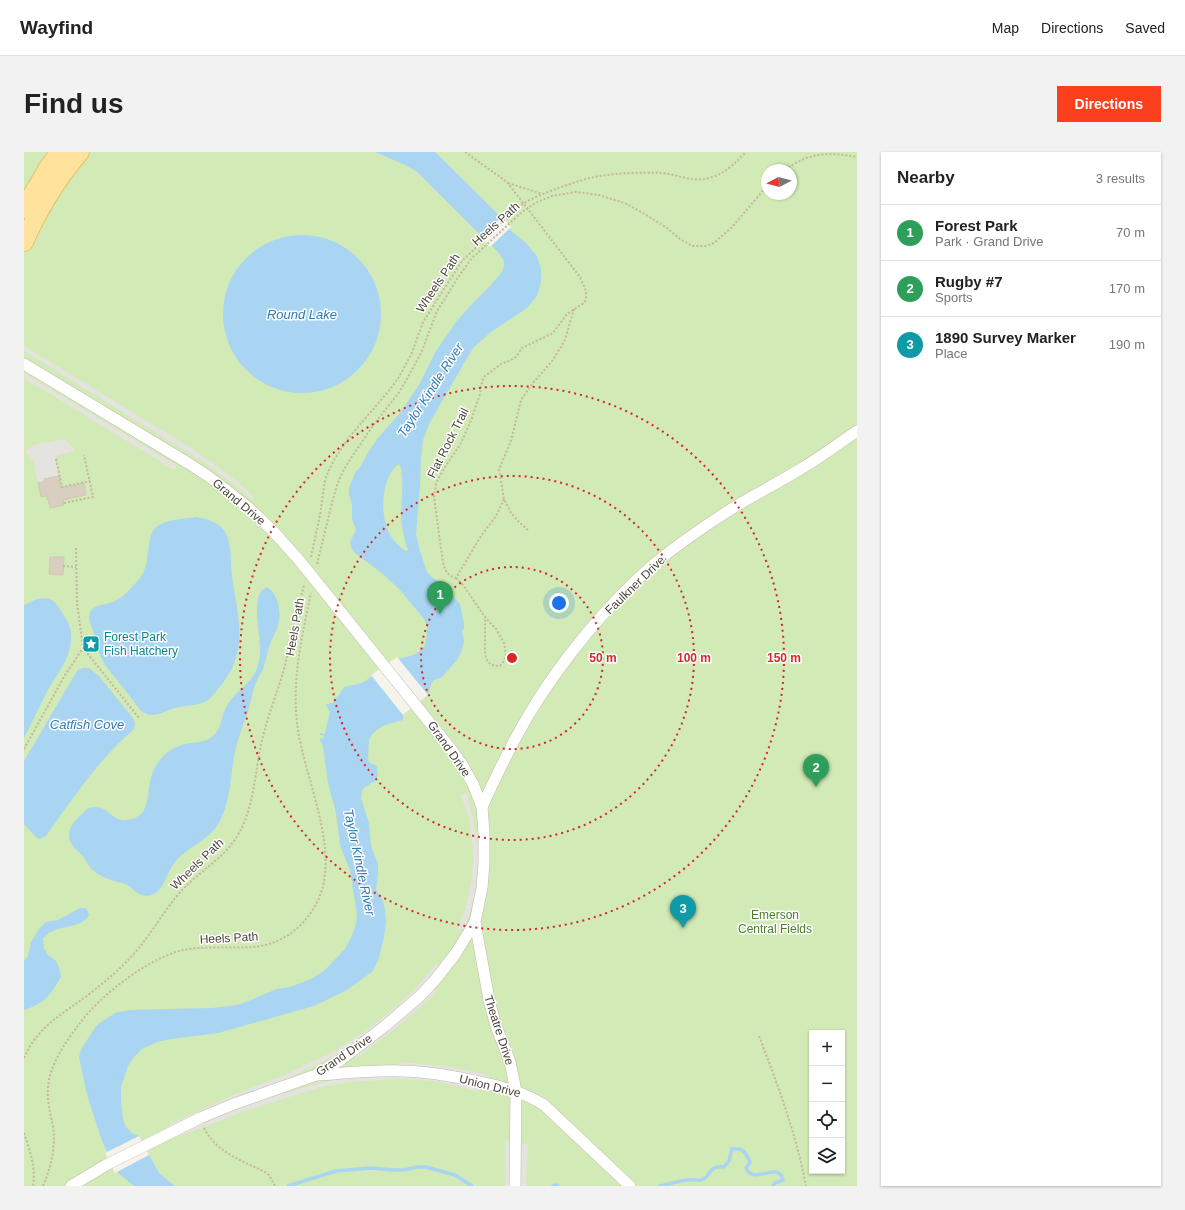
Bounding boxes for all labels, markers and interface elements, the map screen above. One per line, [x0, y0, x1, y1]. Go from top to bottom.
text: Wayfind [20, 17, 93, 38]
text: Map [992, 20, 1019, 36]
text: Directions [1041, 20, 1103, 36]
text: Saved [1125, 20, 1165, 36]
button: Directions [1057, 86, 1161, 122]
text: Find us [24, 88, 124, 119]
north arrow [761, 164, 797, 200]
text: Nearby [897, 168, 955, 187]
text: 3 results [1096, 171, 1145, 186]
street label: Heels Path [470, 199, 522, 249]
text: Forest Park [935, 217, 1018, 234]
text: 1 [906, 225, 914, 240]
text: 70 m [1116, 225, 1145, 240]
text: Park · Grand Drive [935, 234, 1043, 249]
street label: Wheels Path [413, 251, 463, 315]
text: Rugby #7 [935, 273, 1003, 290]
text: 2 [906, 281, 914, 296]
text: 170 m [1109, 281, 1145, 296]
text: Sports [935, 290, 973, 305]
water label: Round Lake [267, 307, 337, 322]
text: 1890 Survey Marker [935, 329, 1076, 346]
text: 3 [906, 337, 914, 352]
text: 190 m [1109, 337, 1145, 352]
water label: Taylor Kindle River [395, 340, 467, 440]
text: Place [935, 346, 968, 361]
street label: Flat Rock Trail [424, 406, 472, 480]
street label: Grand Drive [210, 476, 269, 528]
street label: Faulkner Drive [602, 553, 668, 617]
pin: 1 [427, 581, 453, 614]
your location [549, 593, 569, 613]
street label: Heels Path [283, 597, 307, 657]
place label: Forest Park Fish Hatchery [104, 630, 178, 658]
place icon: Forest Park Fish Hatchery [81, 634, 101, 654]
centre of rings [505, 651, 519, 665]
text: 50 m [589, 651, 617, 665]
text: 100 m [677, 651, 711, 665]
text: 150 m [767, 651, 801, 665]
water label: Catfish Cove [50, 717, 124, 732]
street label: Grand Drive [425, 718, 473, 780]
pin: 2 [803, 754, 829, 787]
water label: Taylor Kindle River [341, 807, 378, 917]
street label: Wheels Path [168, 835, 226, 893]
pin: 3 [670, 895, 696, 928]
park label: Emerson Central Fields [738, 908, 812, 936]
street label: Heels Path [199, 929, 259, 947]
street label: Theatre Drive [481, 993, 517, 1067]
map controls [809, 1030, 845, 1174]
button: + [809, 1030, 845, 1066]
street label: Grand Drive [313, 1031, 375, 1079]
button: − [809, 1066, 845, 1102]
street label: Union Drive [458, 1072, 522, 1100]
button: locate [809, 1102, 845, 1138]
button: layers [809, 1138, 845, 1174]

